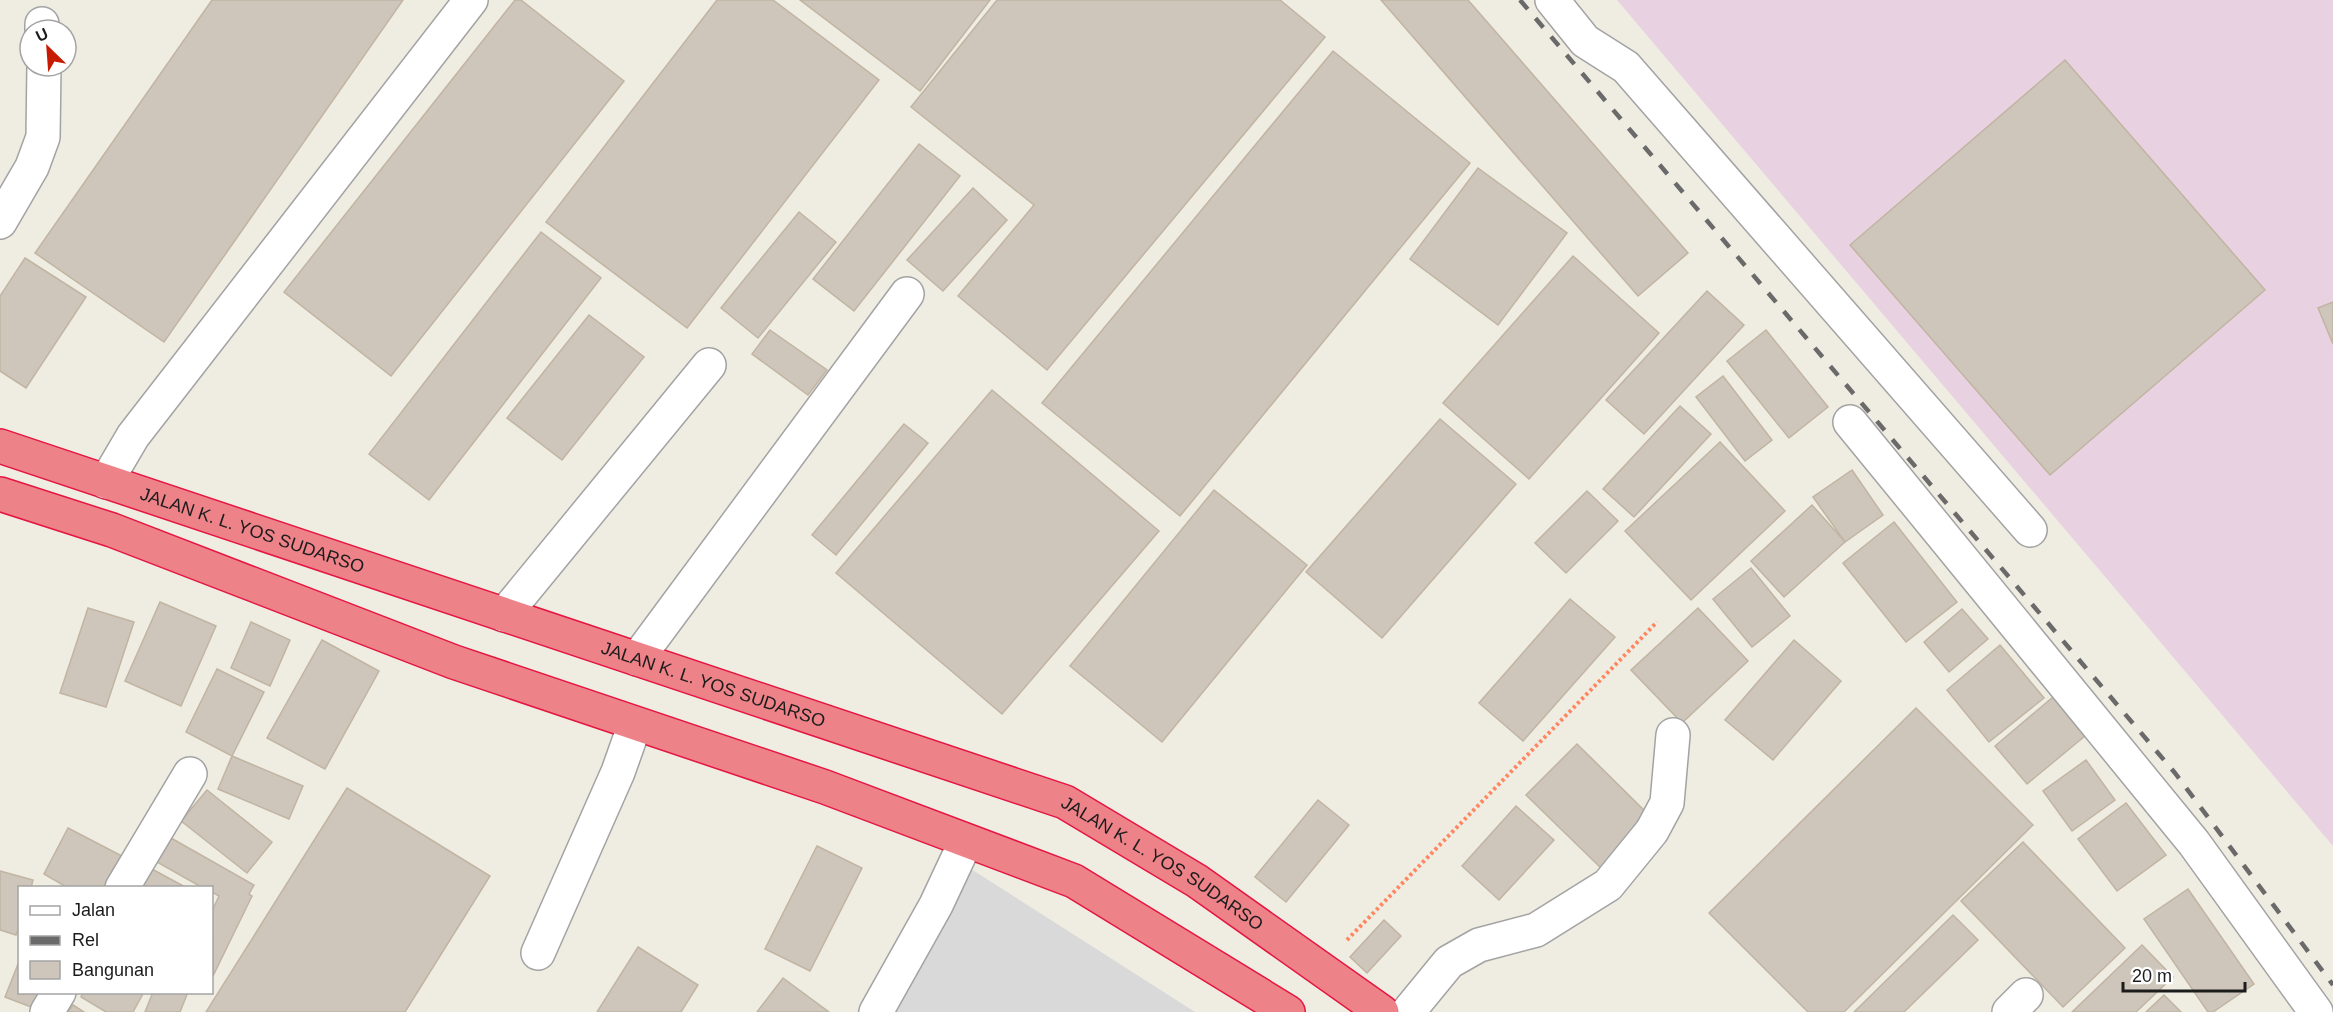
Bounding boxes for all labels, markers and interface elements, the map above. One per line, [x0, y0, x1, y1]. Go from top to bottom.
north arrow [18, 18, 78, 78]
text: U [33, 25, 51, 45]
street label: JALAN K. L. YOS SUDARSO [138, 484, 367, 577]
street label: JALAN K. L. YOS SUDARSO [599, 638, 828, 731]
street label: JALAN K. L. YOS SUDARSO [1058, 792, 1267, 935]
legend [18, 886, 213, 994]
text: Jalan [72, 900, 115, 920]
text: Rel [72, 930, 99, 950]
scale bar [2123, 955, 2244, 993]
text: Bangunan [72, 960, 154, 980]
text: 20 m [2132, 966, 2172, 986]

